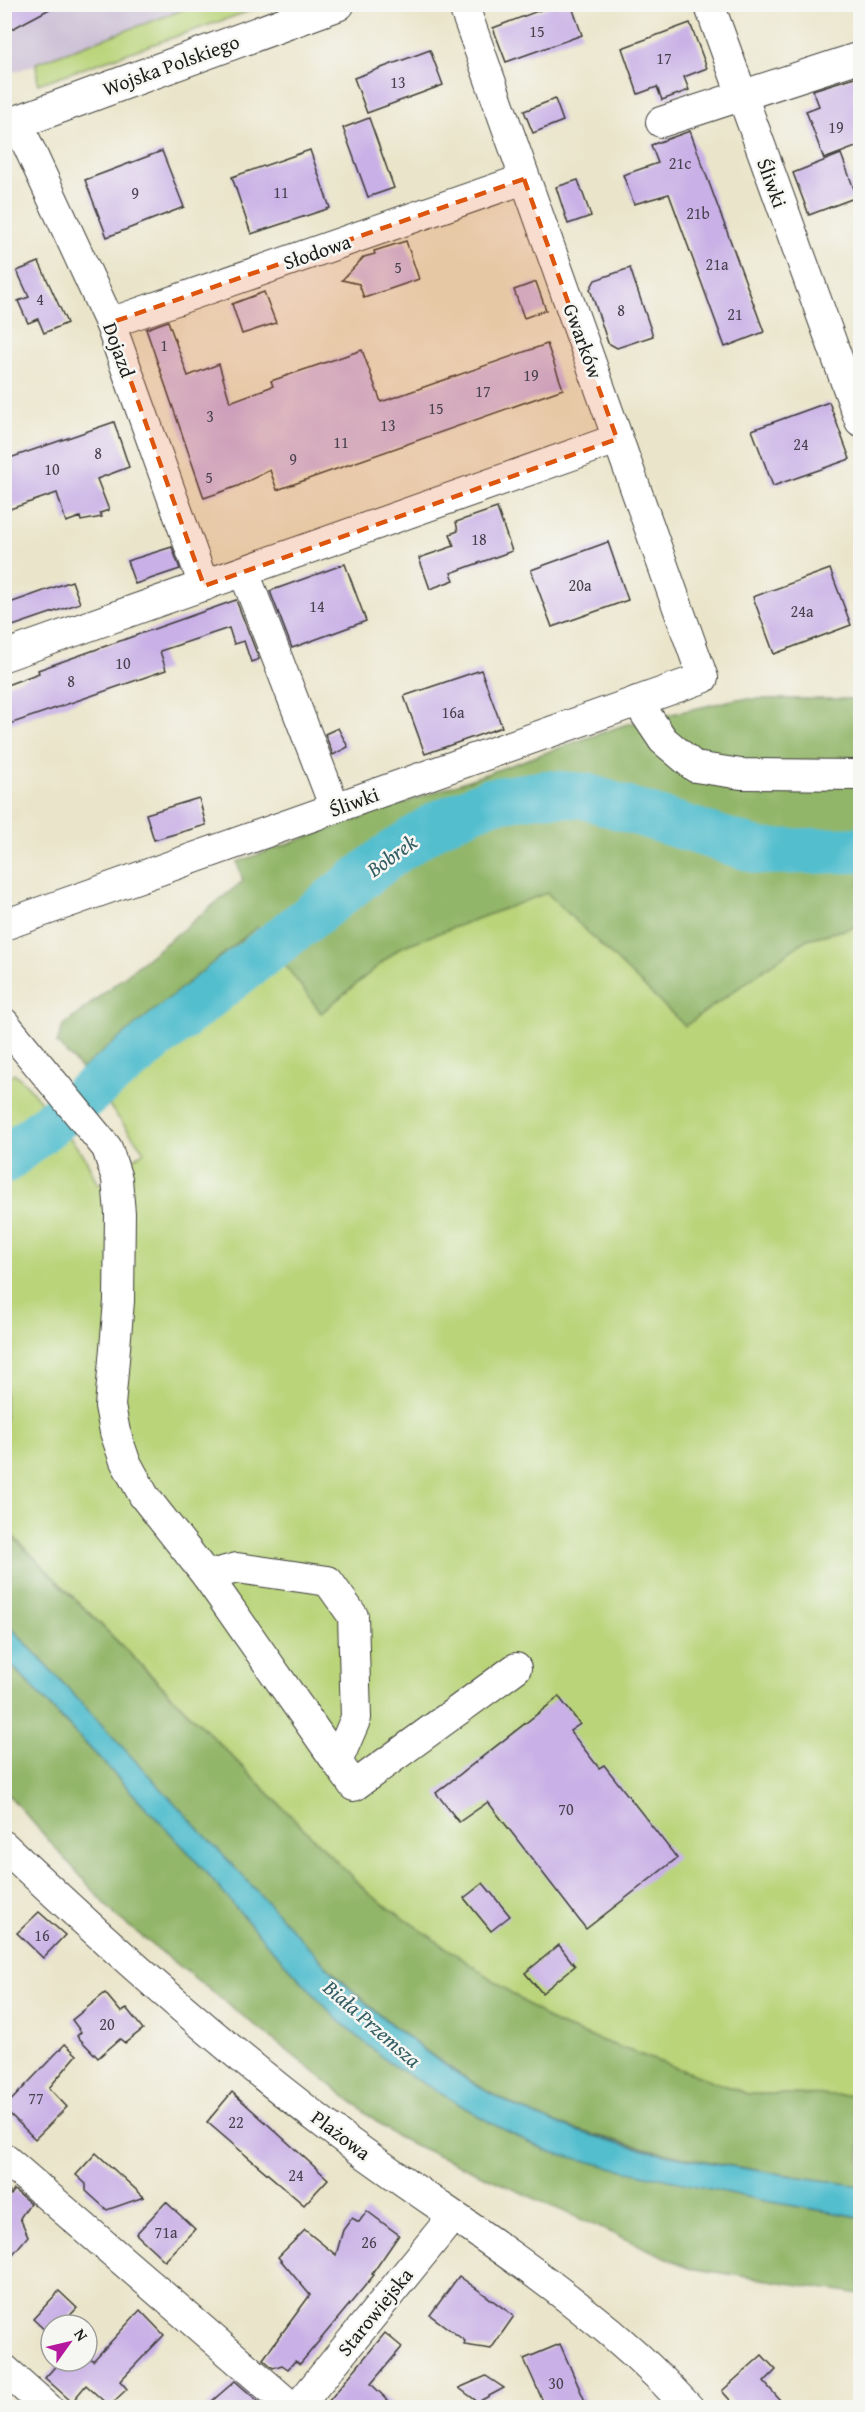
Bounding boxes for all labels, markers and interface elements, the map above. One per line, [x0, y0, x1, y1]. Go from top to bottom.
house number: 15 [529, 19, 545, 43]
street label: Wojska Polskiego [98, 26, 243, 103]
house number: 17 [656, 46, 672, 70]
house number: 13 [390, 70, 406, 94]
house number: 19 [828, 115, 844, 139]
house number: 21c [669, 151, 691, 175]
street label: Śliwki [750, 154, 795, 212]
house number: 11 [273, 180, 289, 204]
house number: 9 [131, 181, 139, 205]
house number: 21b [686, 201, 710, 225]
street label: Słodowa [279, 226, 355, 277]
house number: 21a [706, 252, 729, 276]
house number: 5 [394, 255, 402, 279]
house number: 4 [36, 287, 44, 311]
house number: 8 [617, 298, 625, 322]
street label: Gwarków [557, 299, 611, 383]
house number: 21 [727, 302, 743, 326]
street label: Dojazd [96, 318, 143, 382]
house number: 1 [160, 333, 168, 357]
house number: 19 [523, 363, 539, 387]
house number: 17 [475, 379, 491, 403]
house number: 15 [428, 396, 444, 420]
house number: 3 [206, 404, 214, 428]
house number: 13 [380, 413, 396, 437]
house number: 11 [333, 430, 349, 454]
house number: 24 [793, 432, 809, 456]
house number: 8 [94, 441, 102, 465]
house number: 9 [289, 447, 297, 471]
house number: 10 [44, 457, 60, 481]
house number: 5 [205, 465, 213, 489]
house number: 18 [471, 527, 487, 551]
house number: 20a [569, 573, 592, 597]
house number: 14 [309, 594, 325, 618]
house number: 24a [791, 599, 814, 623]
house number: 10 [115, 651, 131, 675]
house number: 8 [67, 669, 75, 693]
house number: 16a [442, 700, 465, 724]
street label: Śliwki [325, 779, 383, 824]
water label: Bobrek [360, 827, 423, 885]
house number: 70 [558, 1797, 574, 1821]
house number: 16 [34, 1923, 50, 1947]
water label: Biała Przemsza [316, 1972, 428, 2075]
house number: 20 [99, 2012, 115, 2036]
house number: 77 [28, 2086, 44, 2110]
street label: Plażowa [305, 2103, 378, 2167]
house number: 22 [228, 2110, 244, 2134]
house number: 24 [288, 2163, 304, 2187]
house number: 71a [155, 2220, 178, 2244]
house number: 26 [361, 2230, 377, 2254]
street label: Starowiejska [330, 2261, 420, 2362]
north arrow [39, 2313, 99, 2373]
text: N [68, 2323, 95, 2346]
house number: 30 [548, 2371, 564, 2395]

